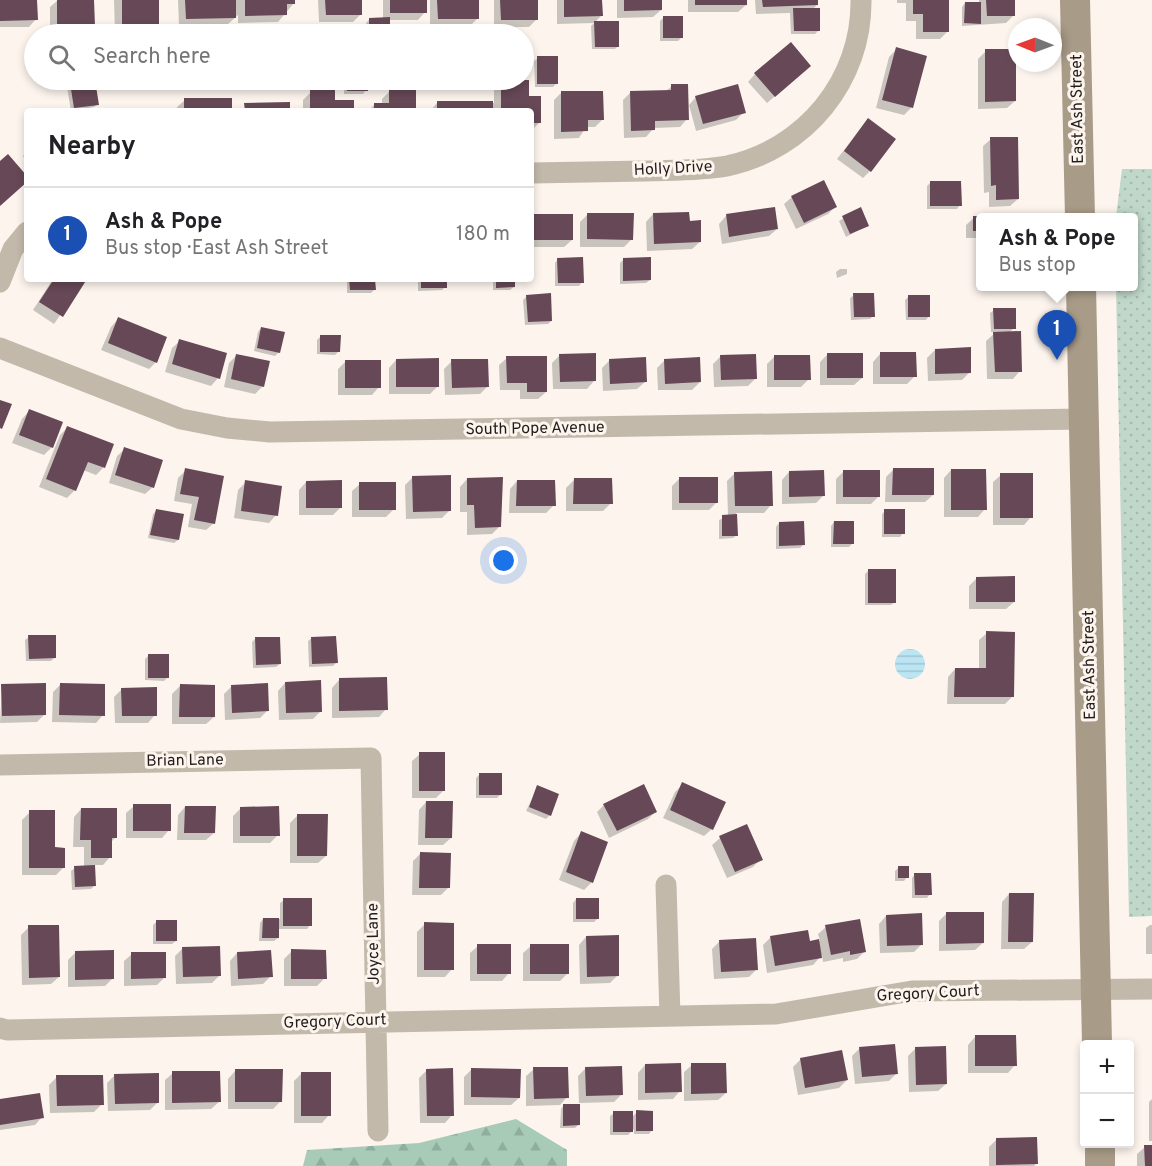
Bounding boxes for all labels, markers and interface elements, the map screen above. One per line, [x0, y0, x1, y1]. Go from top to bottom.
north arrow [1008, 18, 1062, 72]
search box [24, 24, 534, 90]
icon: search [45, 41, 78, 74]
text: Search here [93, 44, 211, 71]
street label: East Ash Street [1067, 54, 1089, 164]
text: Nearby [48, 131, 136, 164]
street label: Holly Drive [633, 157, 713, 181]
text: Ash & Pope [105, 209, 222, 236]
popup [976, 213, 1138, 291]
text: 1 [64, 222, 72, 248]
text: 180 m [456, 222, 510, 248]
text: Ash & Pope [998, 226, 1116, 253]
text: Bus stop · East Ash Street [105, 236, 329, 262]
text: Bus stop [998, 253, 1076, 279]
pin: 1 [1038, 310, 1076, 360]
street label: South Pope Avenue [465, 418, 605, 440]
your location [489, 546, 518, 575]
street label: East Ash Street [1079, 610, 1101, 720]
street label: Brian Lane [146, 750, 224, 772]
street label: Joyce Lane [363, 903, 385, 985]
street label: Gregory Court [876, 981, 980, 1007]
street label: Gregory Court [283, 1010, 387, 1034]
map controls [1080, 1040, 1134, 1148]
button: + [1080, 1040, 1134, 1094]
button: − [1080, 1094, 1134, 1148]

